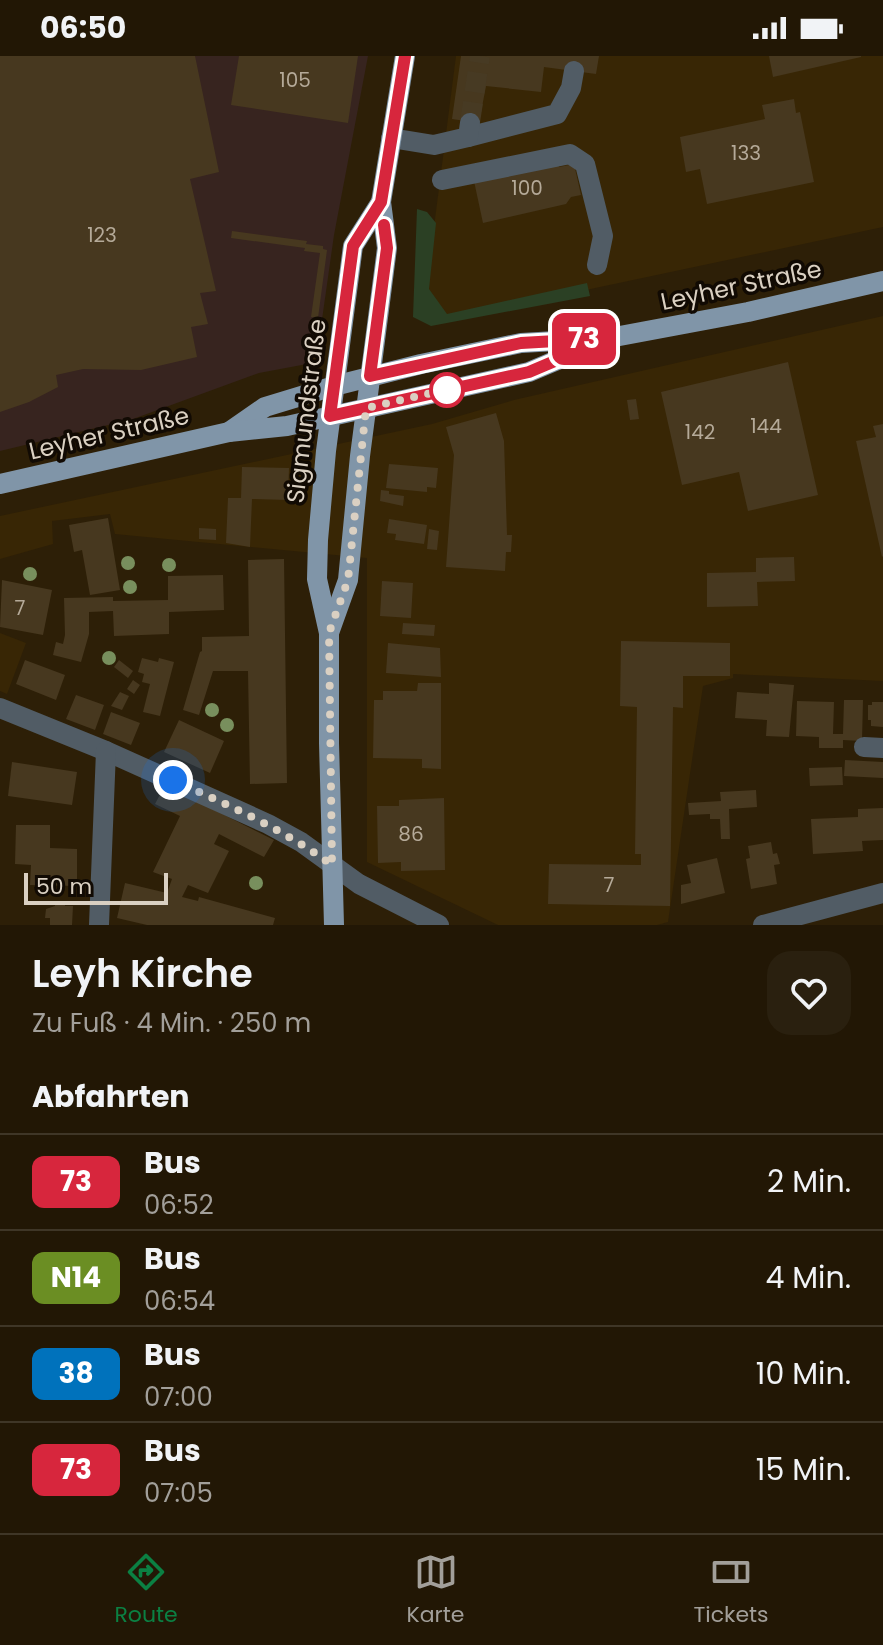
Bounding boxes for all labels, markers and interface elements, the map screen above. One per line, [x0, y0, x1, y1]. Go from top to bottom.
text: 06:50 [40, 6, 126, 49]
house number: 105 [279, 66, 311, 94]
house number: 133 [731, 139, 761, 167]
house number: 100 [511, 174, 543, 202]
house number: 123 [87, 221, 117, 249]
street label: Leyher Straße [658, 252, 824, 318]
line badge: 73 [548, 313, 620, 365]
street label: Sigmundstraße [278, 317, 334, 505]
text: 73 [568, 319, 600, 358]
unlabelled marker [430, 373, 464, 407]
street label: Leyher Straße [26, 399, 192, 467]
house number: 144 [750, 412, 782, 440]
house number: 142 [685, 418, 715, 446]
house number: 7 [15, 594, 26, 622]
your location [153, 760, 193, 800]
house number: 86 [398, 820, 424, 848]
scale bar [24, 869, 168, 905]
text: 50 m [36, 871, 92, 902]
house number: 7 [604, 871, 615, 899]
text: Leyh Kirche [32, 947, 253, 1000]
button: heart [767, 951, 851, 1035]
text: Zu Fuß · 4 Min. · 250 m [32, 1005, 311, 1041]
text: Abfahrten [32, 1075, 190, 1118]
text: Bus [144, 1141, 201, 1184]
text: 2 Min. [767, 1160, 851, 1203]
text: 73 [60, 1162, 92, 1201]
text: 06:52 [144, 1187, 214, 1223]
text: Bus [144, 1237, 201, 1280]
text: 4 Min. [765, 1256, 851, 1299]
text: N14 [51, 1258, 101, 1297]
text: 06:54 [144, 1283, 215, 1319]
text: Bus [144, 1333, 201, 1376]
text: 10 Min. [756, 1352, 851, 1395]
text: 38 [58, 1354, 94, 1393]
text: 07:00 [144, 1379, 213, 1415]
text: Bus [144, 1429, 201, 1472]
text: 15 Min. [756, 1448, 851, 1491]
text: 73 [60, 1450, 92, 1489]
text: 07:05 [144, 1475, 213, 1511]
tab: Route [114, 1550, 178, 1631]
tab: Karte [407, 1550, 464, 1631]
tab: Tickets [693, 1550, 769, 1631]

